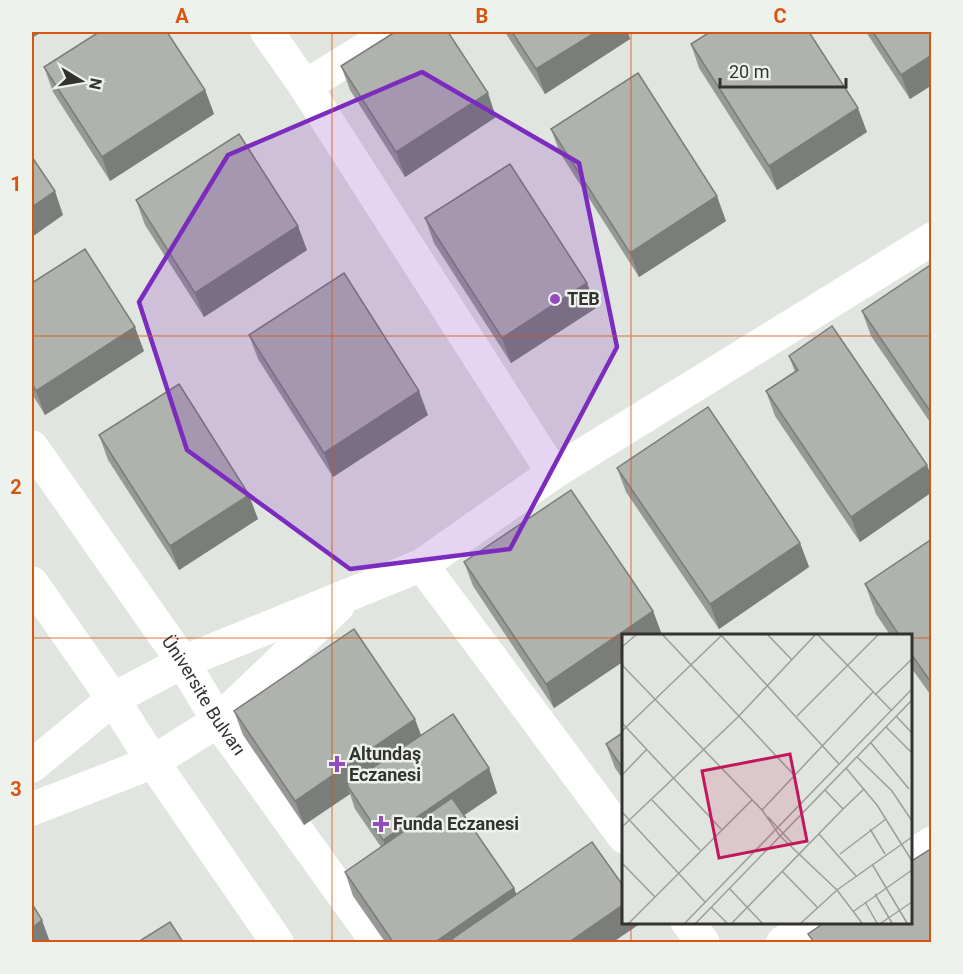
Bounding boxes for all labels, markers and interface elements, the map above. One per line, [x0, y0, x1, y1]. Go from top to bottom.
text: A [175, 4, 189, 28]
text: B [476, 4, 488, 28]
text: C [773, 4, 787, 28]
north arrow [51, 51, 111, 111]
scale bar [720, 51, 846, 89]
text: 20 m [729, 61, 769, 82]
text: N [85, 76, 106, 91]
text: 1 [10, 172, 22, 196]
place label: TEB [567, 288, 600, 309]
marker: TEB [548, 292, 562, 306]
text: 2 [10, 475, 22, 499]
street label: Üniversite Bulvarı [158, 631, 250, 759]
inset map [622, 634, 912, 923]
place label: Altundaş Eczanesi [349, 743, 421, 785]
marker: Altundaş Eczanesi [330, 757, 344, 771]
text: 3 [10, 777, 22, 801]
place label: Funda Eczanesi [393, 813, 519, 834]
marker: Funda Eczanesi [374, 817, 388, 831]

